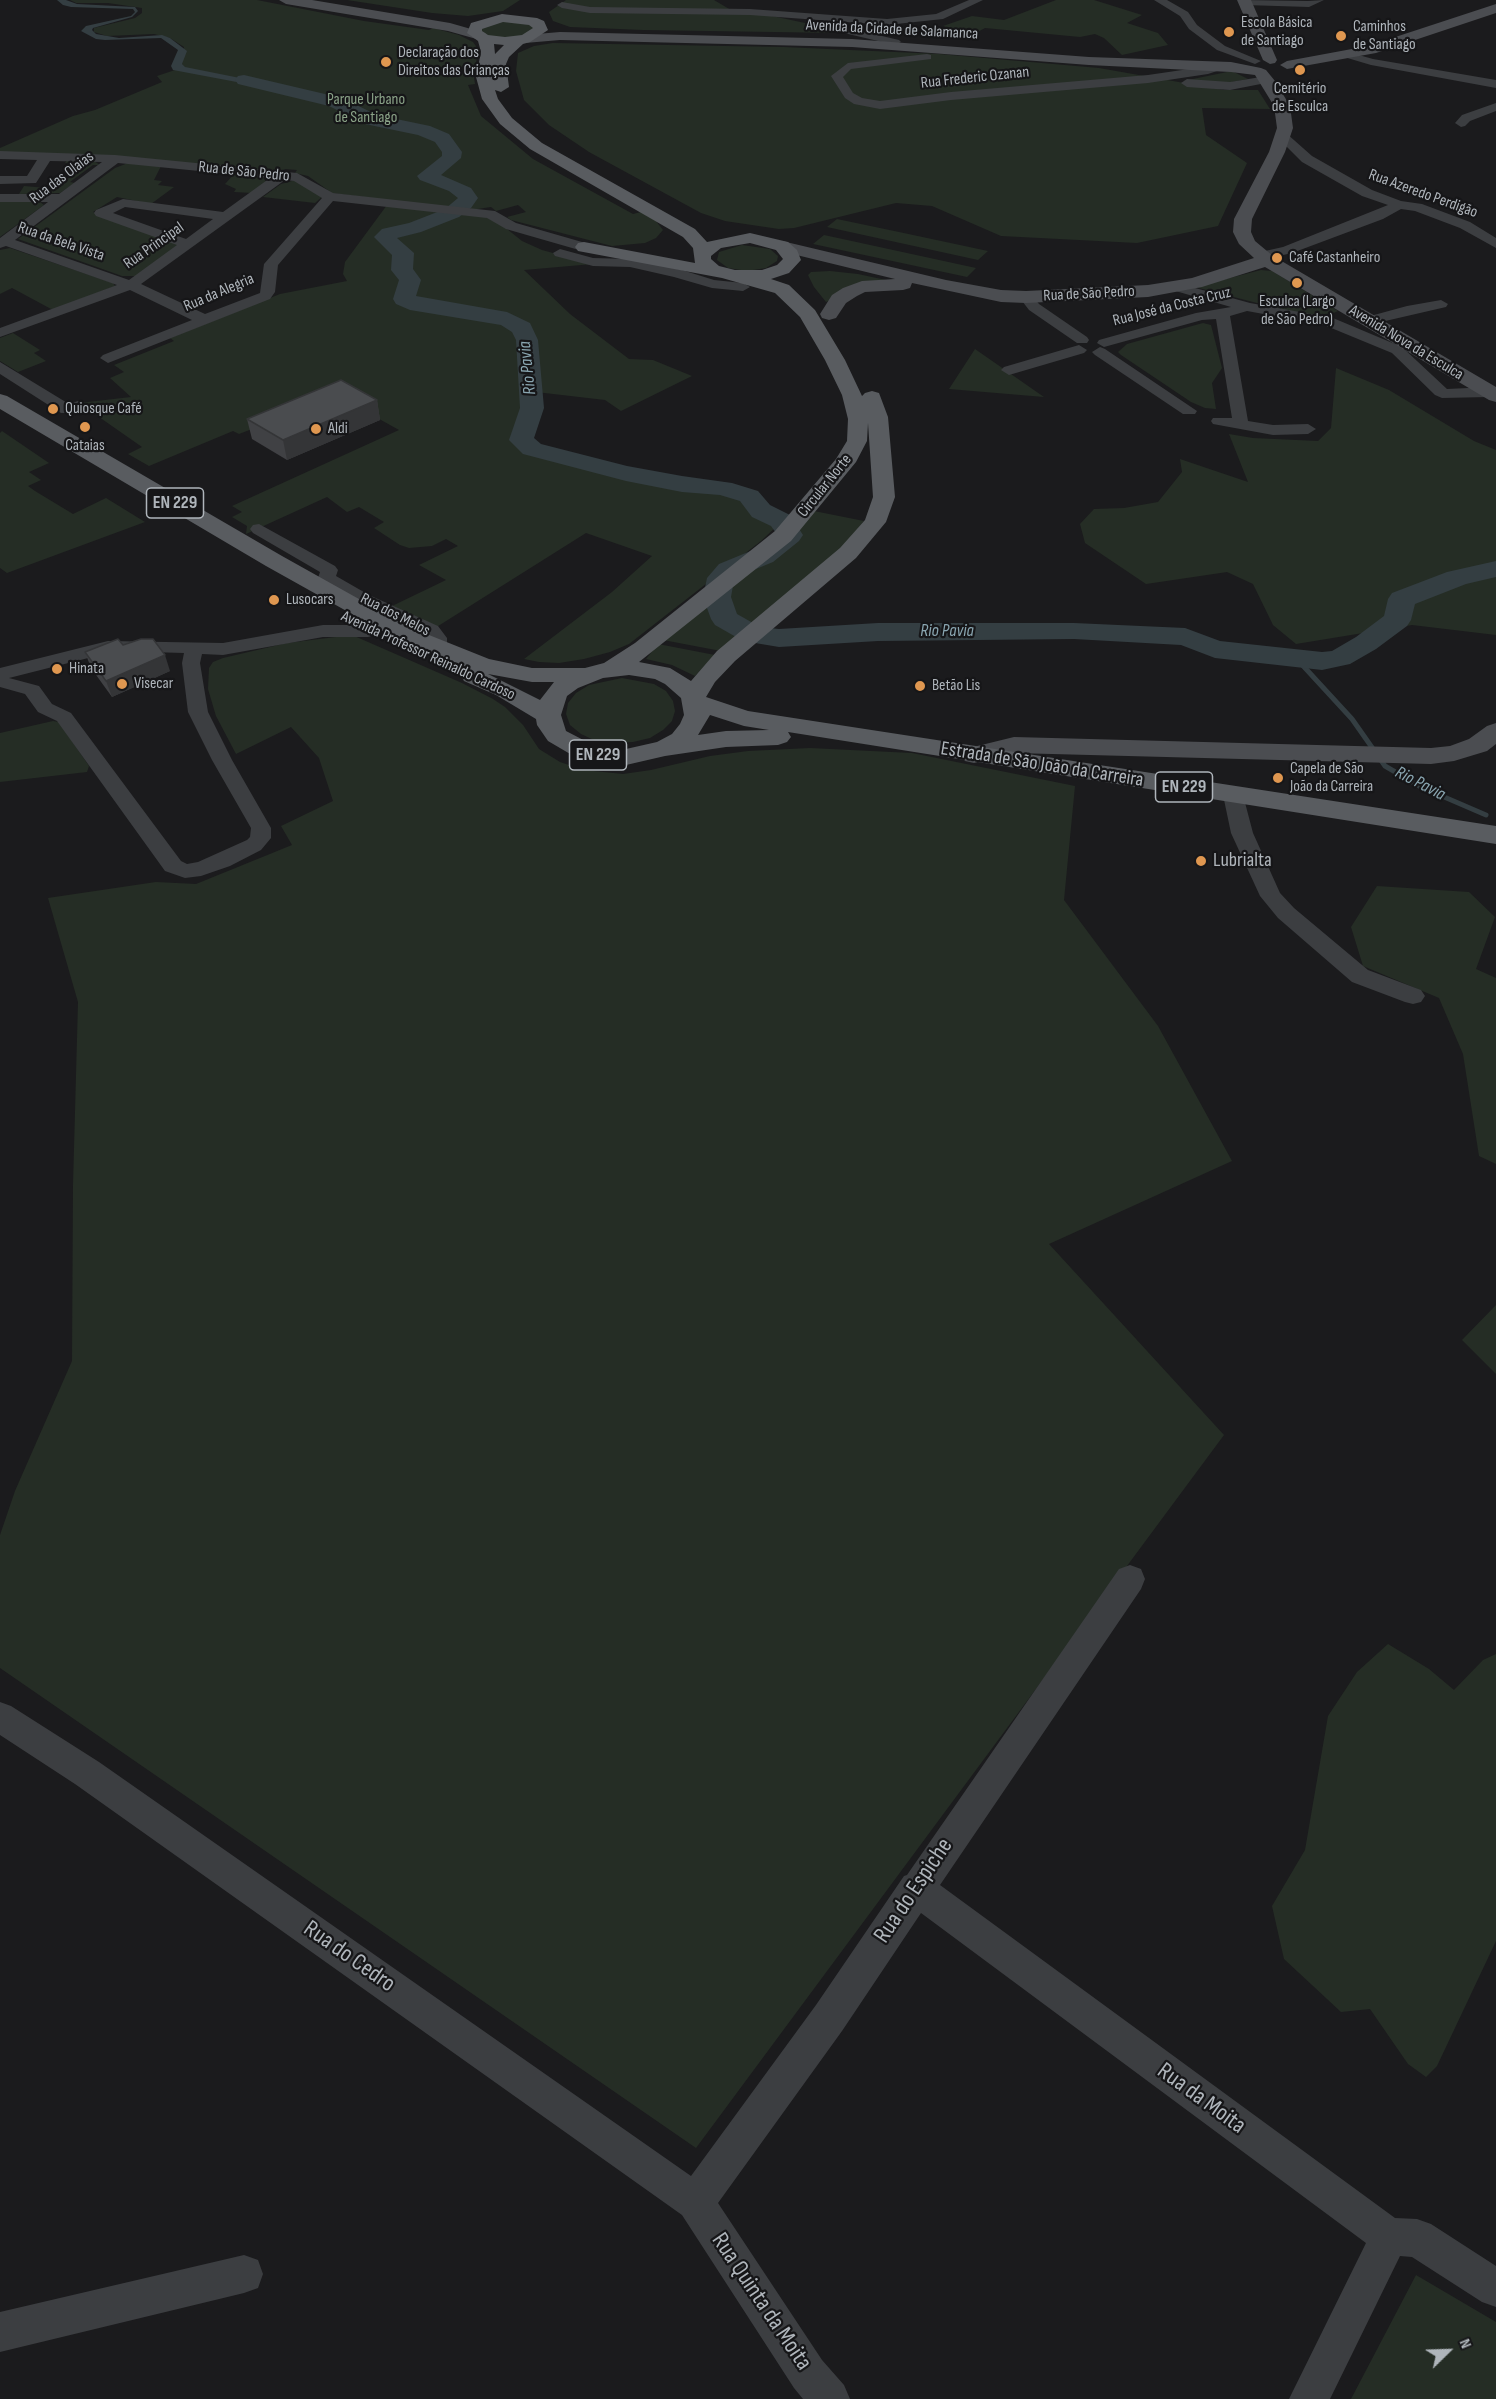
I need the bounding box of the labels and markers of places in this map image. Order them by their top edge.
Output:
place label: Escola Básica de Santiago [1241,13,1312,51]
place label: Caminhos de Santiago [1353,17,1416,55]
marker: Escola Básica de Santiago [1222,25,1236,39]
marker: Caminhos de Santiago [1334,29,1348,43]
place label: Declaração dos Direitos das Crianças [398,43,510,81]
marker: Declaração dos Direitos das Crianças [379,55,393,69]
marker: Cemitério de Esculca [1293,63,1307,77]
place label: Cemitério de Esculca [1272,79,1328,117]
place label: Café Castanheiro [1289,248,1380,268]
marker: Café Castanheiro [1270,251,1284,265]
marker: Esculca (Largo de São Pedro) [1290,276,1304,290]
place label: Esculca (Largo de São Pedro) [1259,292,1335,330]
place label: Quiosque Café [65,399,142,419]
marker: Quiosque Café [46,402,60,416]
place label: Aldi [328,419,348,439]
marker: Cataias [78,420,92,434]
marker: Aldi [309,422,323,436]
place label: Cataias [65,436,105,456]
place label: Lusocars [286,590,333,610]
marker: Lusocars [267,593,281,607]
place label: Hinata [69,659,104,679]
marker: Hinata [50,662,64,676]
place label: Visecar [134,674,173,694]
place label: Betão Lis [932,676,980,696]
marker: Visecar [115,677,129,691]
marker: Betão Lis [913,679,927,693]
place label: Capela de São João da Carreira [1290,759,1373,797]
marker: Capela de São João da Carreira [1271,771,1285,785]
place label: Lubrialta [1213,849,1272,873]
marker: Lubrialta [1194,854,1208,868]

